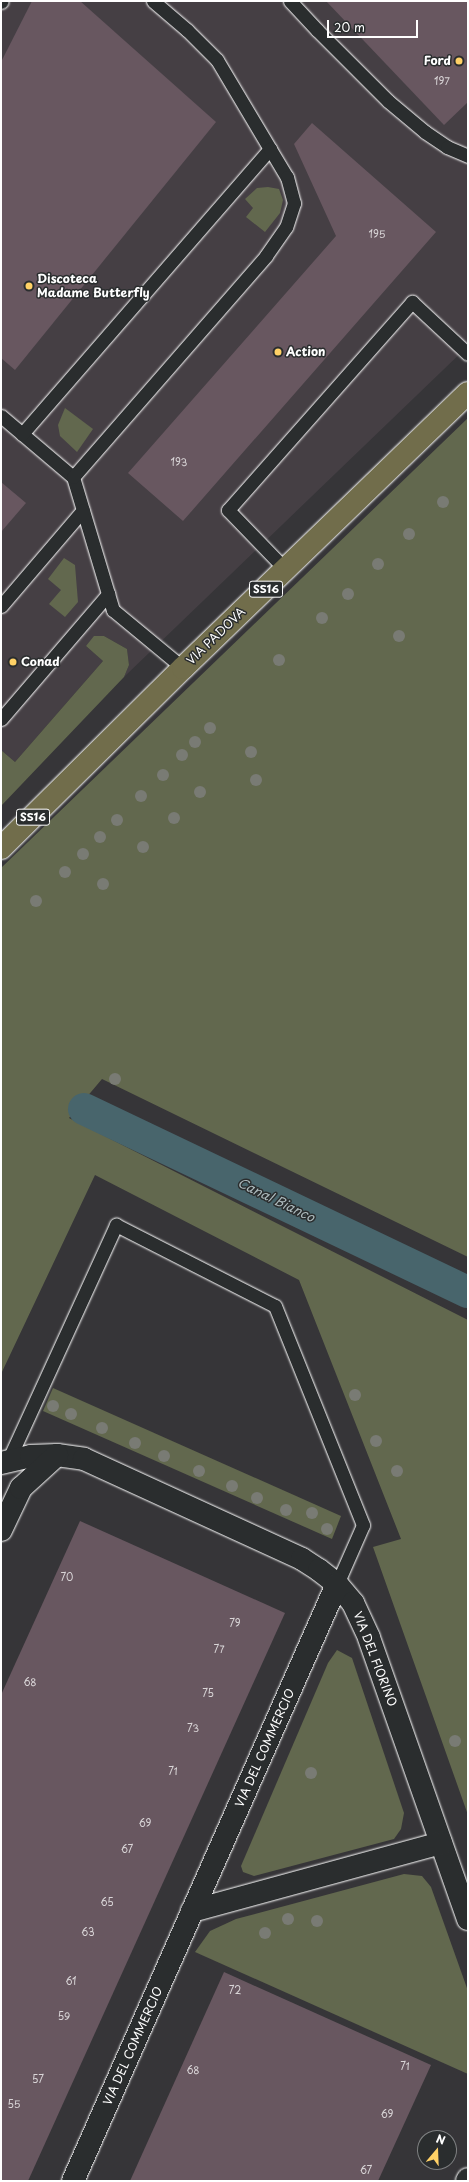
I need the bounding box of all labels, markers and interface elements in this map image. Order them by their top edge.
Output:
scale bar [329,12,420,38]
text: 20 m [334,18,365,36]
place label: Ford [424,54,451,68]
marker: Ford [454,56,464,66]
house number: 197 [434,75,450,87]
house number: 195 [369,228,385,240]
place label: Discoteca Madame Butterfly [37,272,149,300]
marker: Discoteca Madame Butterfly [24,281,34,291]
place label: Action [286,345,325,359]
marker: Action [273,347,283,357]
house number: 193 [171,456,187,468]
road number: SS16 [249,580,283,598]
street label: VIA PADOVA [183,604,249,668]
place label: Conad [21,655,60,669]
marker: Conad [8,657,18,667]
road number: SS16 [16,808,50,826]
water label: Canal Bianco [235,1175,317,1225]
house number: 70 [61,1571,73,1583]
street label: VIA DEL FIORINO [350,1608,400,1710]
house number: 79 [229,1617,241,1629]
house number: 77 [213,1643,225,1655]
house number: 68 [23,1676,37,1688]
street label: VIA DEL COMMERCIO [232,1685,298,1811]
house number: 75 [202,1687,214,1699]
house number: 73 [187,1722,199,1734]
house number: 71 [168,1765,178,1777]
house number: 69 [139,1817,151,1829]
house number: 67 [121,1843,133,1855]
house number: 65 [100,1896,114,1908]
house number: 63 [81,1926,95,1938]
house number: 61 [65,1975,77,1987]
street label: VIA DEL COMMERCIO [100,1983,166,2109]
house number: 72 [229,1984,241,1996]
house number: 59 [58,2010,70,2022]
house number: 71 [400,2060,410,2072]
house number: 68 [186,2064,200,2076]
house number: 57 [32,2073,44,2085]
house number: 55 [8,2098,20,2110]
house number: 69 [381,2108,393,2120]
north arrow [417,2130,457,2170]
text: N [434,2130,448,2149]
house number: 67 [360,2164,372,2176]

